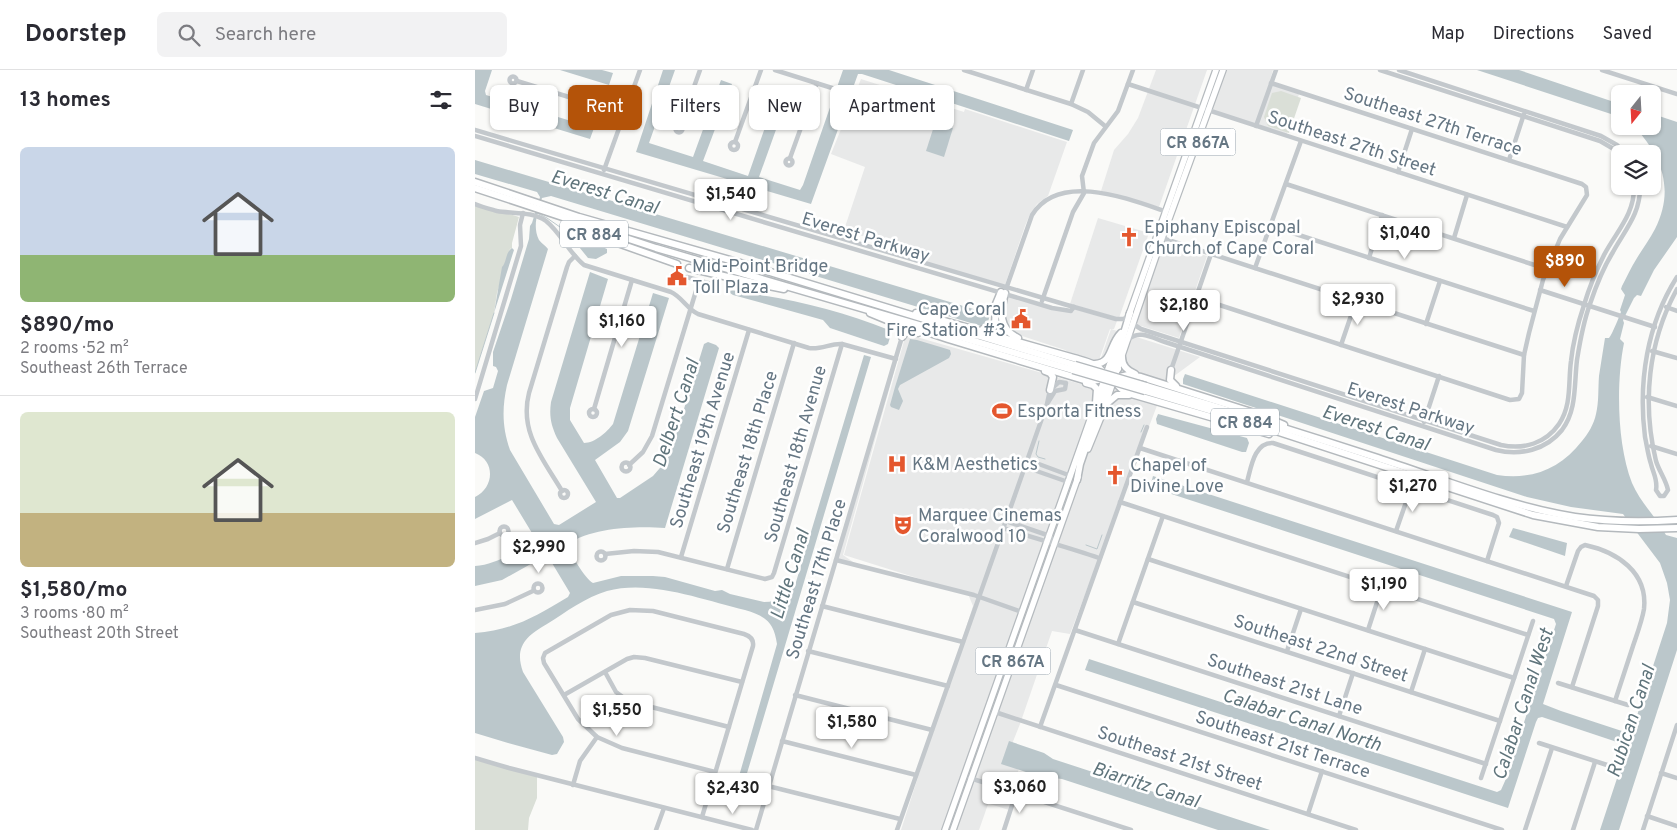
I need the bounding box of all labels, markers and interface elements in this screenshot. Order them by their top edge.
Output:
search box [157,12,507,57]
text: Doorstep [25,20,127,50]
icon: search [175,21,203,49]
text: Search here [215,23,316,47]
text: Map [1431,23,1465,46]
text: Directions [1493,23,1575,46]
text: Saved [1603,23,1652,46]
street label: Southeast 27th Terrace [1340,83,1525,162]
chip: Buy [490,85,558,130]
chip: Rent [568,85,642,130]
chip: Filters [652,85,739,130]
chip: New [749,85,820,130]
chip: Apartment [830,85,954,130]
north arrow [1611,85,1661,135]
map controls [1611,85,1661,195]
icon: filters [427,86,455,114]
text: 13 homes [20,87,111,114]
street label: Southeast 27th Street [1264,106,1439,183]
road number: CR 867A [1161,128,1235,156]
button: layers [1611,145,1661,195]
water label: Everest Canal [548,165,662,221]
pin: $1,540 [690,178,772,221]
icon: home [193,179,283,269]
text: $1,540 [705,185,757,205]
street label: Everest Parkway [799,208,932,269]
place label: Epiphany Episcopal Church of Cape Coral [1144,217,1314,261]
pin: $1,040 [1364,218,1446,260]
road number: CR 884 [560,220,628,248]
text: $1,040 [1379,224,1431,244]
church icon: Epiphany Episcopal Church of Cape Coral [1118,226,1140,248]
pin: $890 [1535,246,1595,288]
text: $890 [1545,252,1585,272]
place label: Mid-Point Bridge Toll Plaza [692,256,828,300]
public building icon: Mid-Point Bridge Toll Plaza [666,265,688,287]
pin: $2,930 [1317,284,1399,326]
pin: $2,180 [1143,290,1225,332]
text: $2,930 [1331,290,1385,310]
text: $2,180 [1159,296,1209,316]
place label: Cape Coral Fire Station #3 [886,299,1006,343]
pin: $1,160 [581,306,663,348]
public building icon: Cape Coral Fire Station #3 [1010,308,1032,330]
text: $890/mo [20,312,114,339]
text: $1,160 [599,312,645,332]
text: 2 rooms · 52 m² [20,339,129,359]
street label: Southeast 19th Avenue [666,349,741,532]
water label: Delbert Canal [648,355,706,471]
text: Southeast 26th Terrace [20,359,188,379]
street label: Southeast 18th Avenue [760,363,833,546]
street label: Southeast 18th Place [713,368,784,536]
street label: Everest Parkway [1344,378,1477,441]
sports icon: Esporta Fitness [991,400,1013,422]
water label: Everest Canal [1319,400,1433,458]
place label: Esporta Fitness [1017,401,1141,424]
road number: CR 884 [1211,408,1279,436]
icon: home [193,445,283,535]
hospital icon: K&M Aesthetics [886,453,908,475]
place label: K&M Aesthetics [912,454,1038,477]
place label: Chapel of Divine Love [1130,455,1224,499]
church icon: Chapel of Divine Love [1104,464,1126,486]
pin: $1,270 [1372,470,1454,513]
text: $1,270 [1389,477,1437,497]
street label: Southeast 17th Place [782,496,853,663]
place label: Marquee Cinemas Coralwood 10 [918,505,1062,549]
theatre icon: Marquee Cinemas Coralwood 10 [892,514,914,536]
water label: Little Canal [766,526,816,623]
pin: $2,990 [498,532,580,574]
text: $2,990 [512,538,566,558]
pin: $1,190 [1343,568,1425,611]
text: $1,190 [1360,575,1408,595]
text: $1,580/mo [20,577,127,604]
text: 3 rooms · 80 m² [20,604,129,624]
street label: Southeast 22nd Street [1230,610,1411,689]
text: Southeast 20th Street [20,624,179,644]
water label: Calabar Canal West [1488,625,1560,783]
road number: CR 867A [975,648,1051,674]
street label: Southeast 21st Lane [1204,649,1365,721]
water label: Rubican Canal [1602,661,1662,781]
water label: Calabar Canal North [1219,684,1385,758]
pin: $1,550 [576,694,658,737]
text: $1,550 [592,701,642,721]
pin: $1,580 [811,706,893,749]
street label: Southeast 21st Terrace [1192,706,1373,785]
text: $1,580 [827,713,877,733]
street label: Southeast 21st Street [1094,722,1265,797]
water label: Biarritz Canal [1089,757,1203,815]
pin: $2,430 [692,772,774,815]
pin: $3,060 [979,772,1061,814]
text: $3,060 [993,778,1047,798]
text: $2,430 [706,779,760,799]

